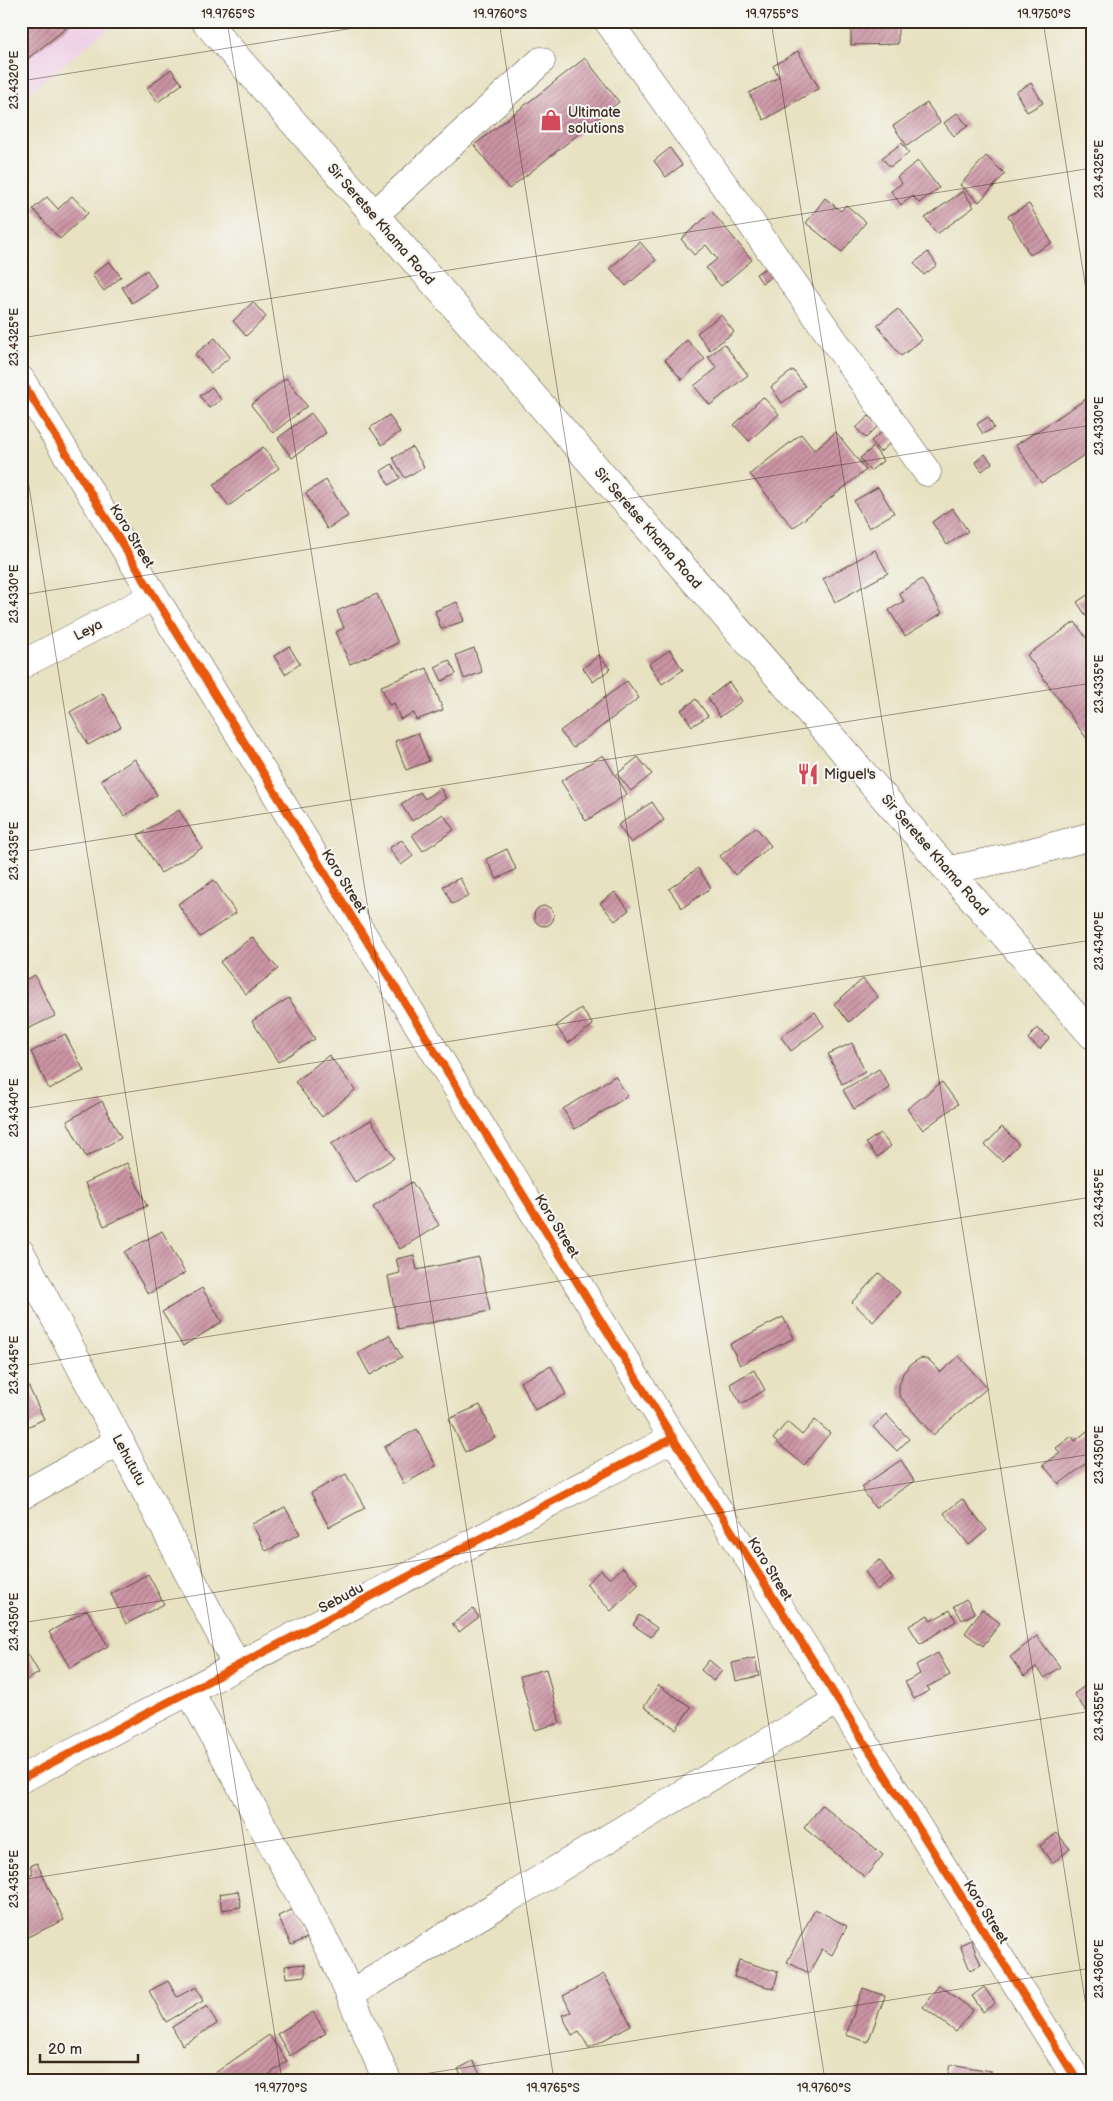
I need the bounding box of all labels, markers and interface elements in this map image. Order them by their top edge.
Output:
text: 19.9765°S [201,7,255,22]
text: 19.9760°S [473,7,527,22]
text: 19.9755°S [745,7,799,22]
text: 19.9750°S [1017,7,1071,22]
text: 23.4320°E [7,50,22,109]
place label: Ultimate solutions [568,104,624,137]
shop icon: Ultimate solutions [538,107,564,133]
text: 23.4325°E [1092,140,1107,198]
street label: Sir Seretse Khama Road [324,160,438,288]
text: 23.4325°E [7,308,22,366]
text: 23.4330°E [1092,396,1107,456]
street label: Sir Seretse Khama Road [591,464,705,592]
street label: Koro Street [106,501,159,571]
text: 23.4330°E [7,564,22,624]
street label: Leya [71,616,105,644]
text: 23.4335°E [1092,655,1107,713]
restaurant icon: Miguel's [795,761,821,787]
place label: Miguel's [824,766,876,783]
street label: Sir Seretse Khama Road [878,791,992,919]
text: 23.4335°E [7,822,22,880]
street label: Koro Street [318,846,371,916]
text: 23.4340°E [1092,911,1107,971]
text: 23.4340°E [7,1078,22,1138]
text: 23.4345°E [1092,1169,1107,1227]
street label: Koro Street [531,1191,584,1261]
text: 23.4345°E [7,1336,22,1394]
text: 23.4350°E [1092,1426,1107,1484]
street label: Lehututu [108,1432,150,1488]
street label: Koro Street [744,1534,797,1604]
street label: Sebudu [316,1579,366,1617]
text: 23.4350°E [7,1593,22,1651]
text: 23.4355°E [1092,1683,1107,1741]
text: 23.4355°E [7,1850,22,1908]
street label: Koro Street [960,1877,1013,1947]
text: 23.4360°E [1092,1939,1107,1999]
scale bar [40,2031,138,2063]
text: 20 m [48,2040,82,2059]
text: 19.9770°S [255,2081,307,2096]
text: 19.9765°S [526,2081,580,2096]
text: 19.9760°S [797,2081,851,2096]

